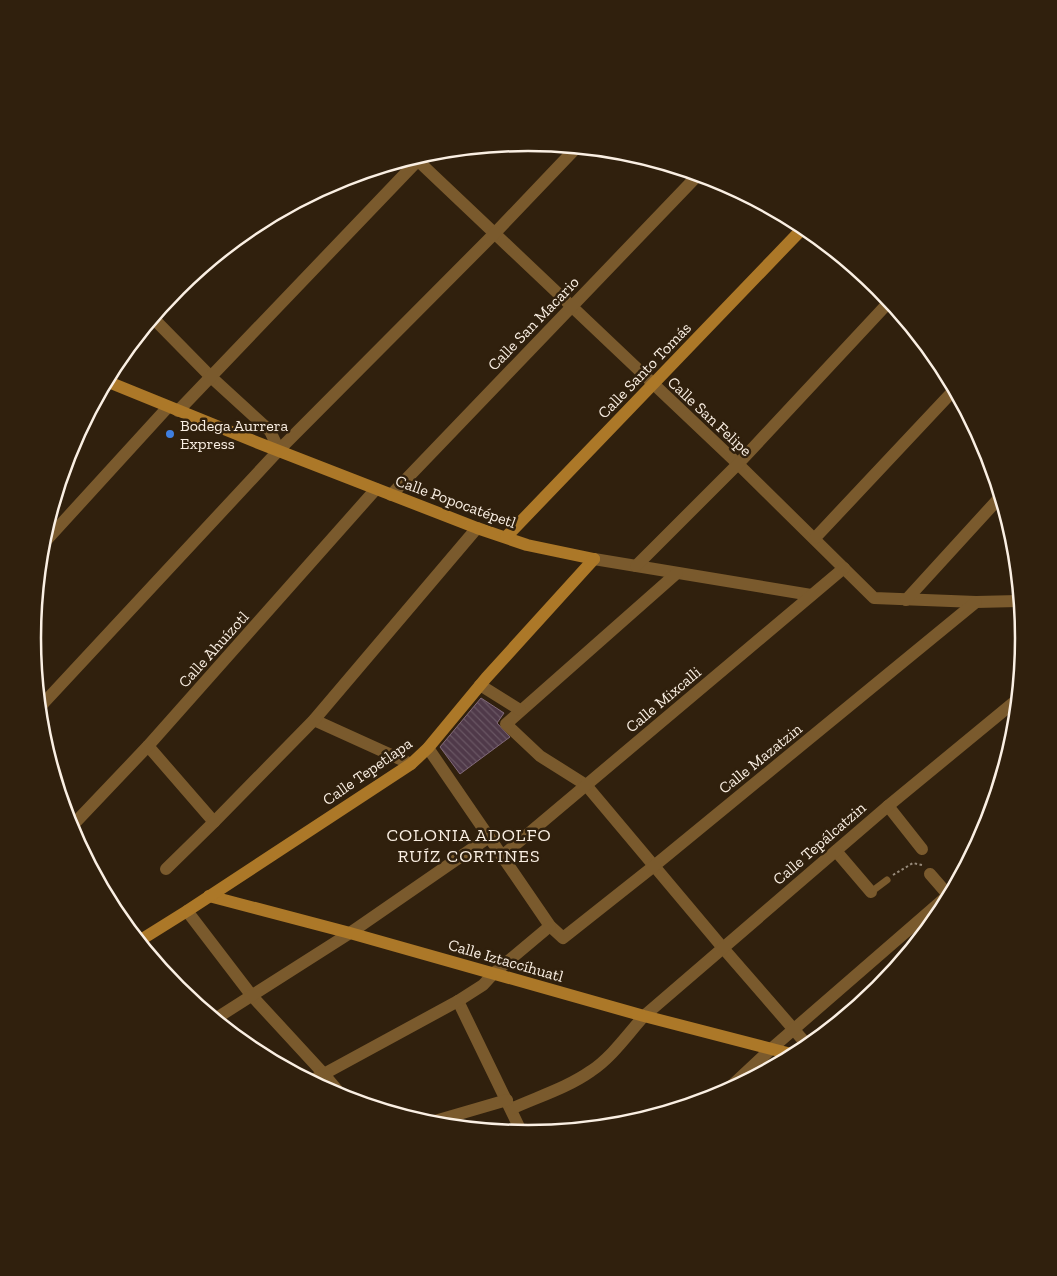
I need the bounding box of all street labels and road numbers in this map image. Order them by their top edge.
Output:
street label: Calle San Macario [484,273,583,374]
street label: Calle Santo Tomás [594,318,695,422]
street label: Calle San Felipe [664,373,756,460]
street label: Calle Popocatépetl [393,471,519,532]
street label: Calle Ahuízotl [174,607,253,691]
street label: Calle Mixcalli [622,662,705,736]
street label: Calle Mazatzin [715,719,806,798]
street label: Calle Tepetlapa [319,733,416,809]
street label: Calle Tepálcatzin [769,797,870,889]
street label: Calle Iztaccíhuatl [446,935,566,986]

